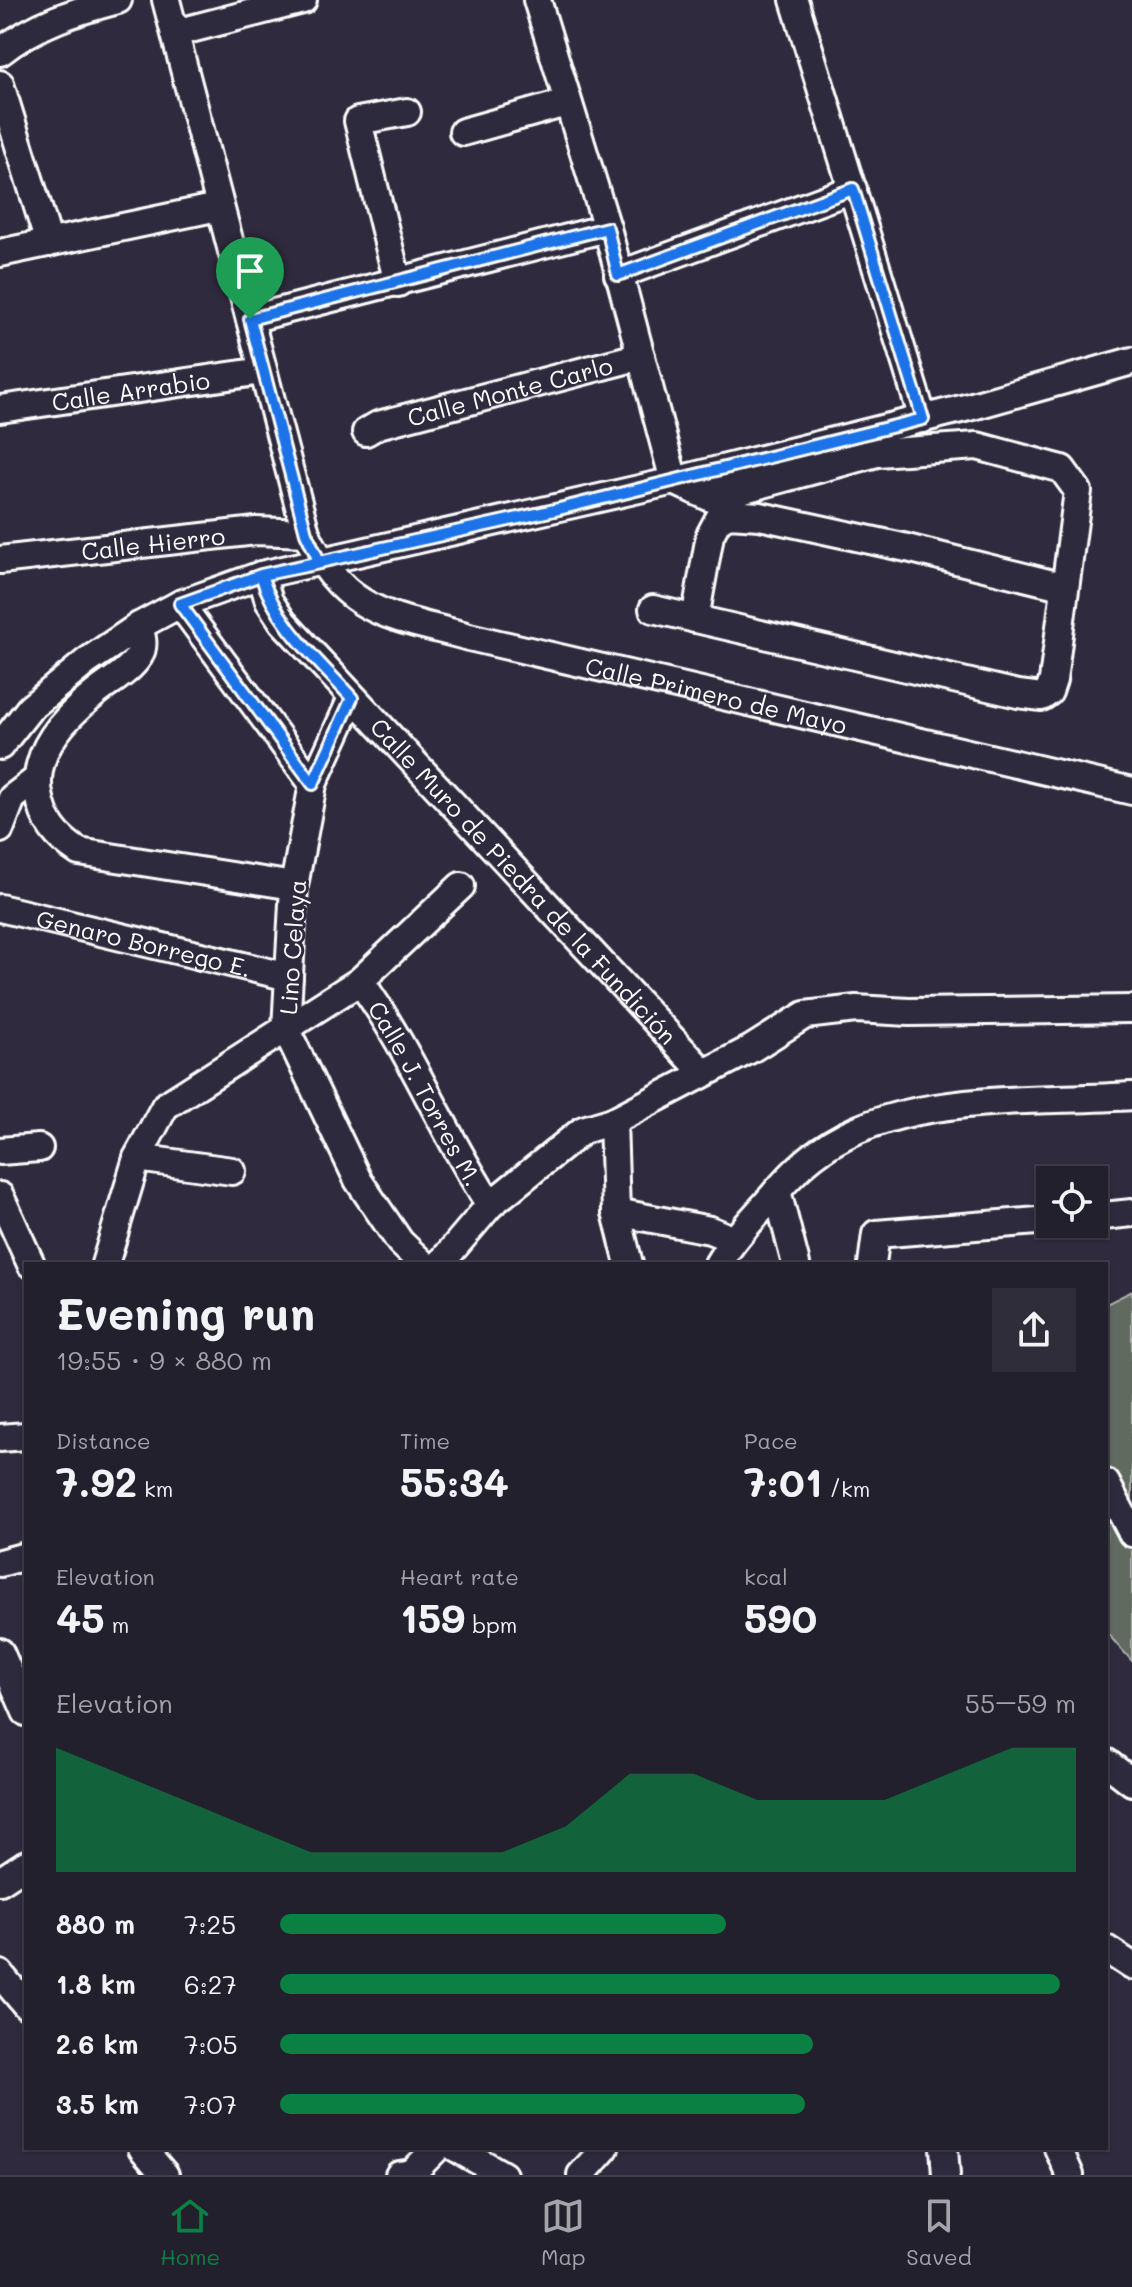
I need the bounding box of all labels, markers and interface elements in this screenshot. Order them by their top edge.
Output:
pin [216,237,284,319]
icon: arrive [228,249,272,293]
street label: Calle Monte Carlo [404,349,616,432]
street label: Calle Arrabio [50,363,212,417]
street label: Calle Hierro [80,519,227,566]
street label: Calle Primero de Mayo [583,649,850,740]
street label: Calle Muro de Piedra de la Fundición [364,711,684,1050]
street label: Lino Celaya [272,878,312,1016]
street label: Genaro Borrego E. [33,902,254,983]
street label: Calle J. Torres M. [362,994,490,1191]
map controls [1036,1166,1108,1238]
button: locate [1036,1166,1108,1238]
text: Evening run [56,1284,315,1341]
button: share [992,1288,1076,1372]
text: 19:55 · 9 × 880 m [56,1343,272,1377]
text: Distance [56,1426,151,1455]
text: Time [400,1426,450,1455]
text: Pace [744,1426,798,1455]
text: 7.92 [56,1455,137,1507]
text: 55:34 [400,1455,509,1507]
text: 7:01 [744,1455,822,1507]
text: km [137,1474,173,1503]
text: /km [822,1474,870,1503]
text: Elevation [56,1562,155,1591]
text: Heart rate [400,1562,519,1591]
text: kcal [744,1562,788,1591]
text: 45 [56,1591,105,1643]
text: 159 [400,1591,465,1643]
text: 590 [744,1591,817,1643]
text: m [105,1610,129,1639]
text: bpm [465,1610,517,1639]
text: Elevation [56,1686,173,1720]
text: 55–59 m [965,1686,1076,1720]
text: 880 m [56,1907,135,1941]
text: 7:25 [184,1907,236,1941]
text: 1.8 km [56,1967,136,2001]
text: 6:27 [184,1967,237,2001]
text: 2.6 km [56,2027,138,2061]
text: 7:05 [184,2027,238,2061]
text: 3.5 km [56,2087,139,2121]
text: 7:07 [184,2087,237,2121]
tab: Home [160,2194,220,2271]
tab: Map [541,2194,586,2271]
tab: Saved [906,2194,972,2271]

